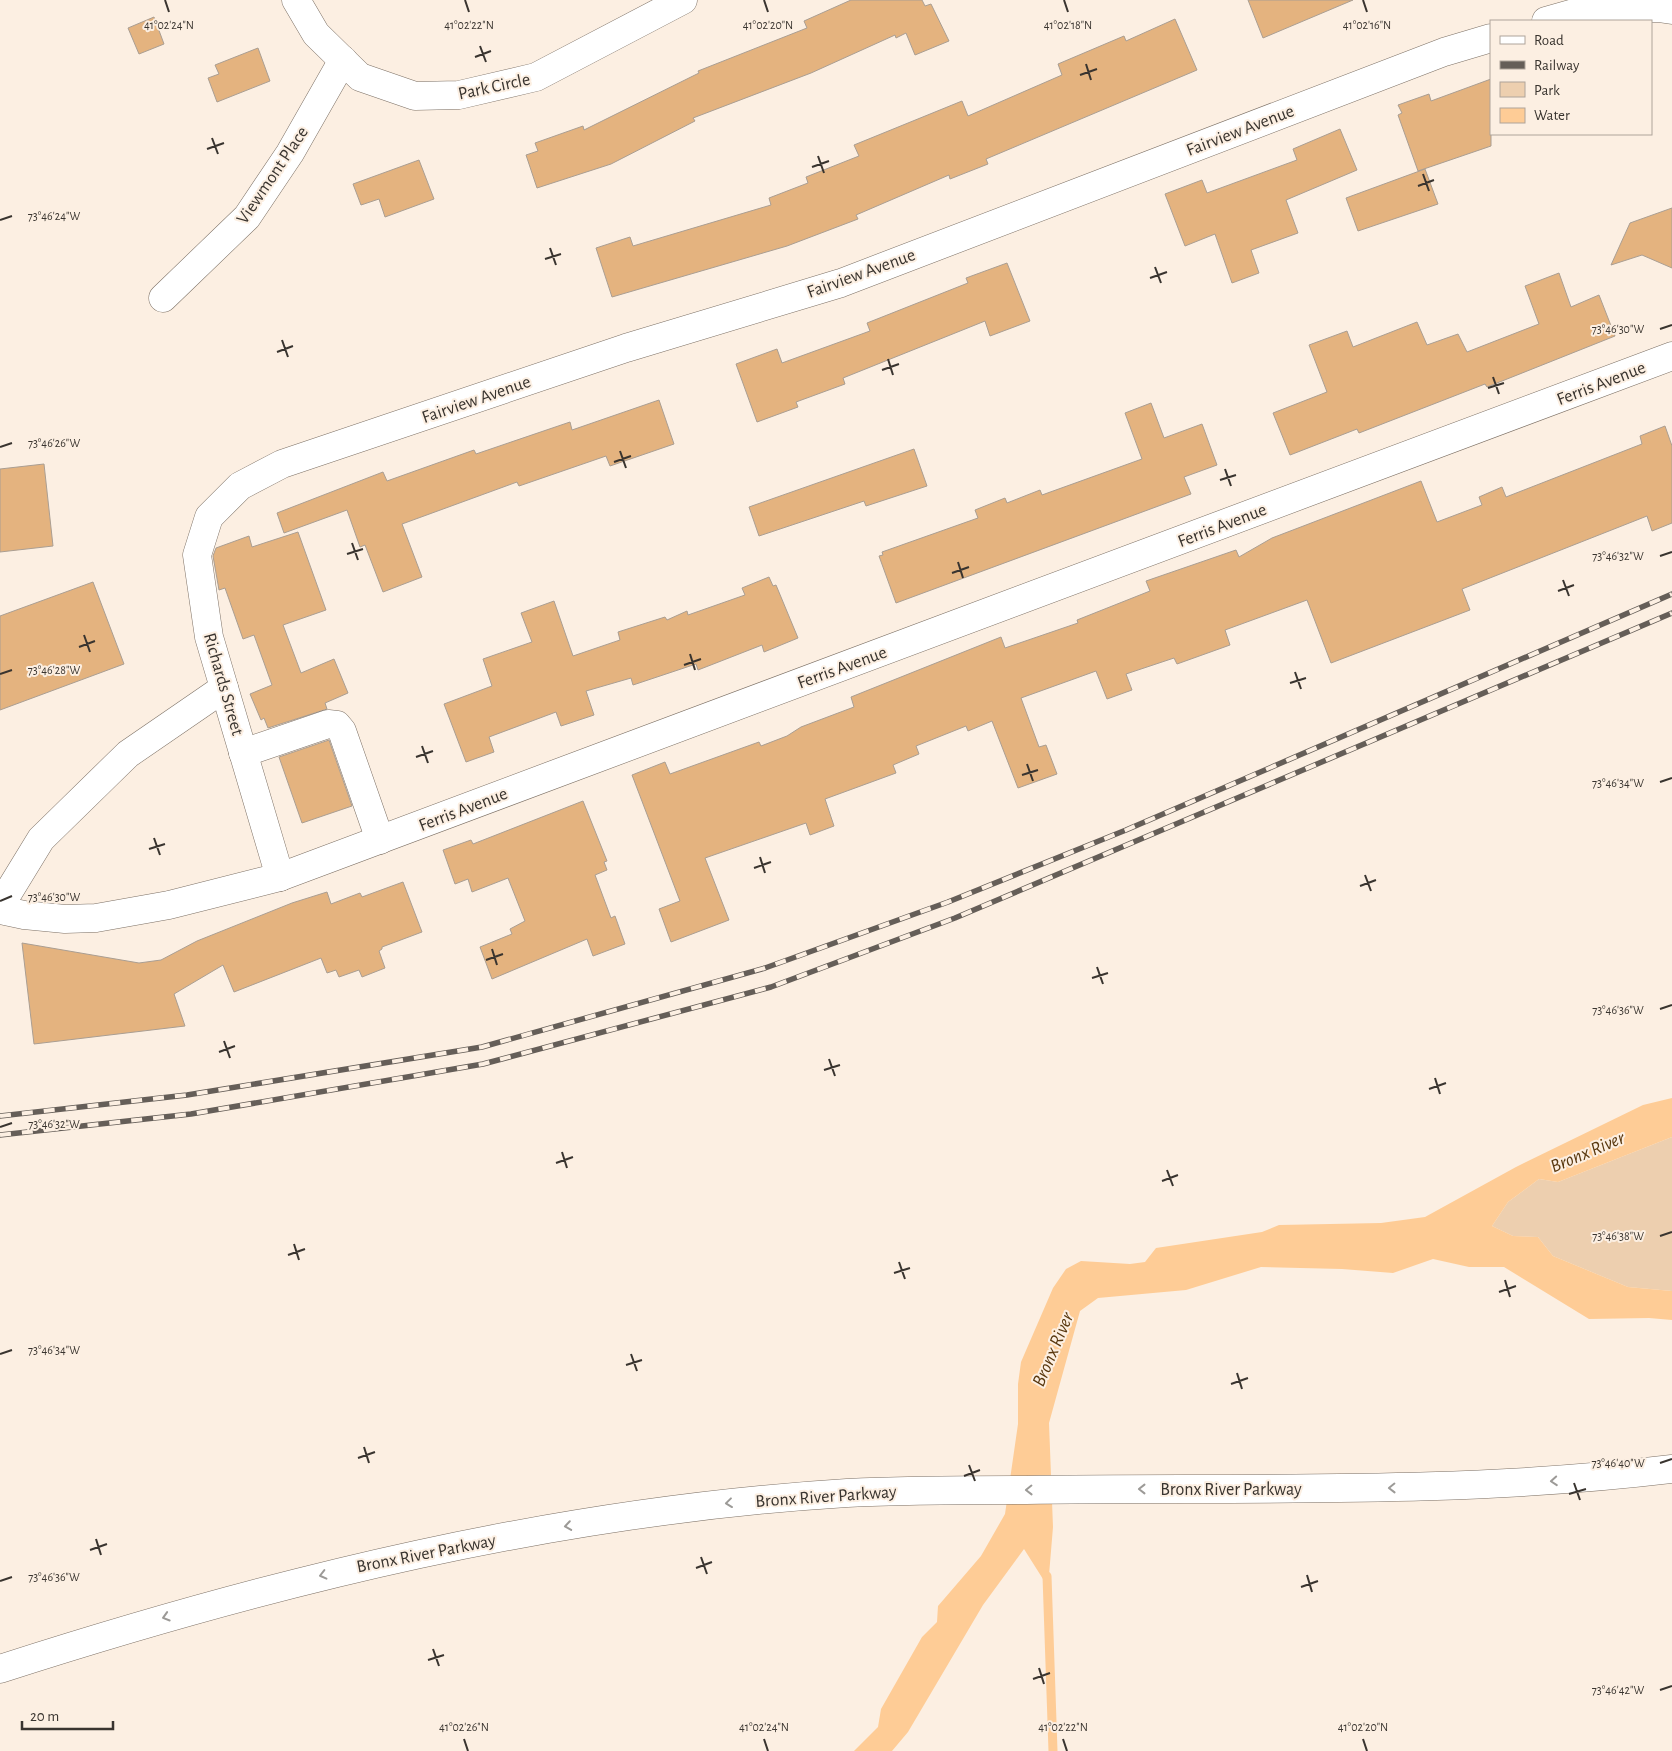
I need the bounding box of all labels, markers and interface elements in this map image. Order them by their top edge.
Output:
text: 41°02'24"N [144,19,194,31]
text: 41°02'22"N [444,19,494,31]
text: 41°02'20"N [743,19,793,31]
text: 41°02'18"N [1044,19,1092,31]
text: 41°02'16"N [1343,19,1391,31]
legend [1490,20,1652,135]
text: Road [1534,33,1564,48]
text: Railway [1534,58,1580,73]
street label: Park Circle [457,71,532,103]
text: Park [1534,83,1560,98]
street label: Fairview Avenue [1184,102,1297,160]
text: Water [1534,108,1570,123]
street label: Viewmont Place [234,124,312,228]
text: 73°46'24"W [28,210,80,222]
street label: Fairview Avenue [805,246,918,302]
text: 73°46'30"W [1592,323,1644,335]
street label: Ferris Avenue [1554,359,1648,409]
street label: Fairview Avenue [420,373,533,427]
text: 73°46'26"W [28,437,80,449]
street label: Ferris Avenue [1175,501,1269,551]
text: 73°46'32"W [1592,550,1644,562]
street label: Richards Street [200,631,246,738]
street label: Ferris Avenue [795,643,889,692]
text: 73°46'28"W [28,664,80,676]
text: 73°46'34"W [1592,777,1644,789]
street label: Ferris Avenue [416,785,510,835]
text: 73°46'30"W [28,891,80,903]
text: 73°46'36"W [1592,1004,1644,1016]
text: 73°46'32"W [28,1118,80,1130]
water label: Bronx River [1548,1128,1628,1176]
text: 73°46'38"W [1592,1230,1644,1242]
water label: Bronx River [1029,1309,1078,1389]
text: 73°46'34"W [28,1344,80,1356]
text: 73°46'40"W [1591,1457,1645,1469]
one-way arrow [1550,1476,1558,1487]
street label: Bronx River Parkway [1160,1481,1302,1499]
street label: Bronx River Parkway [755,1483,898,1511]
one-way arrow [1387,1483,1395,1494]
one-way arrow [1024,1484,1032,1495]
one-way arrow [1137,1484,1145,1494]
one-way arrow [725,1497,733,1508]
one-way arrow [564,1521,572,1531]
street label: Bronx River Parkway [355,1532,498,1576]
one-way arrow [318,1569,327,1580]
text: 73°46'36"W [28,1571,80,1583]
one-way arrow [162,1612,171,1622]
text: 73°46'42"W [1592,1684,1644,1696]
scale bar [22,1698,114,1730]
text: 20 m [30,1709,59,1724]
text: 41°02'26"N [439,1721,489,1733]
text: 41°02'24"N [739,1721,789,1733]
text: 41°02'22"N [1038,1721,1088,1733]
text: 41°02'20"N [1338,1721,1388,1733]

